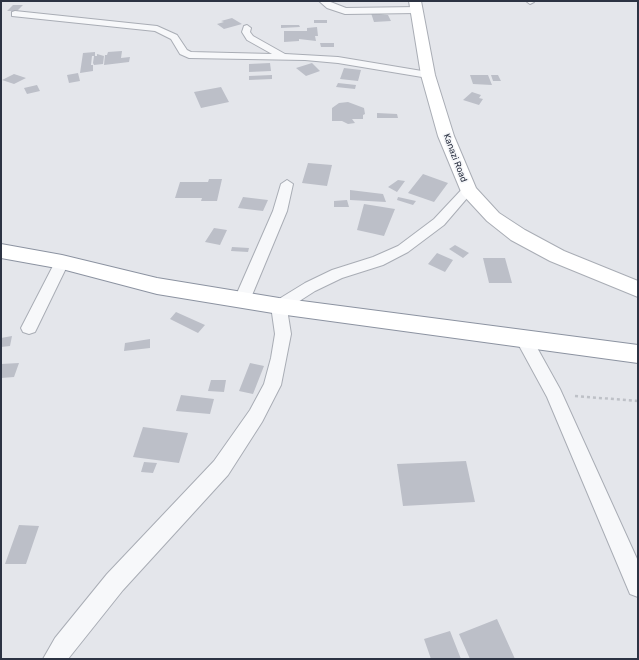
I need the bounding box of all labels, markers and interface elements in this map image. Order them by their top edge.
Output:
street label: Kanazi Road [441,132,469,184]

